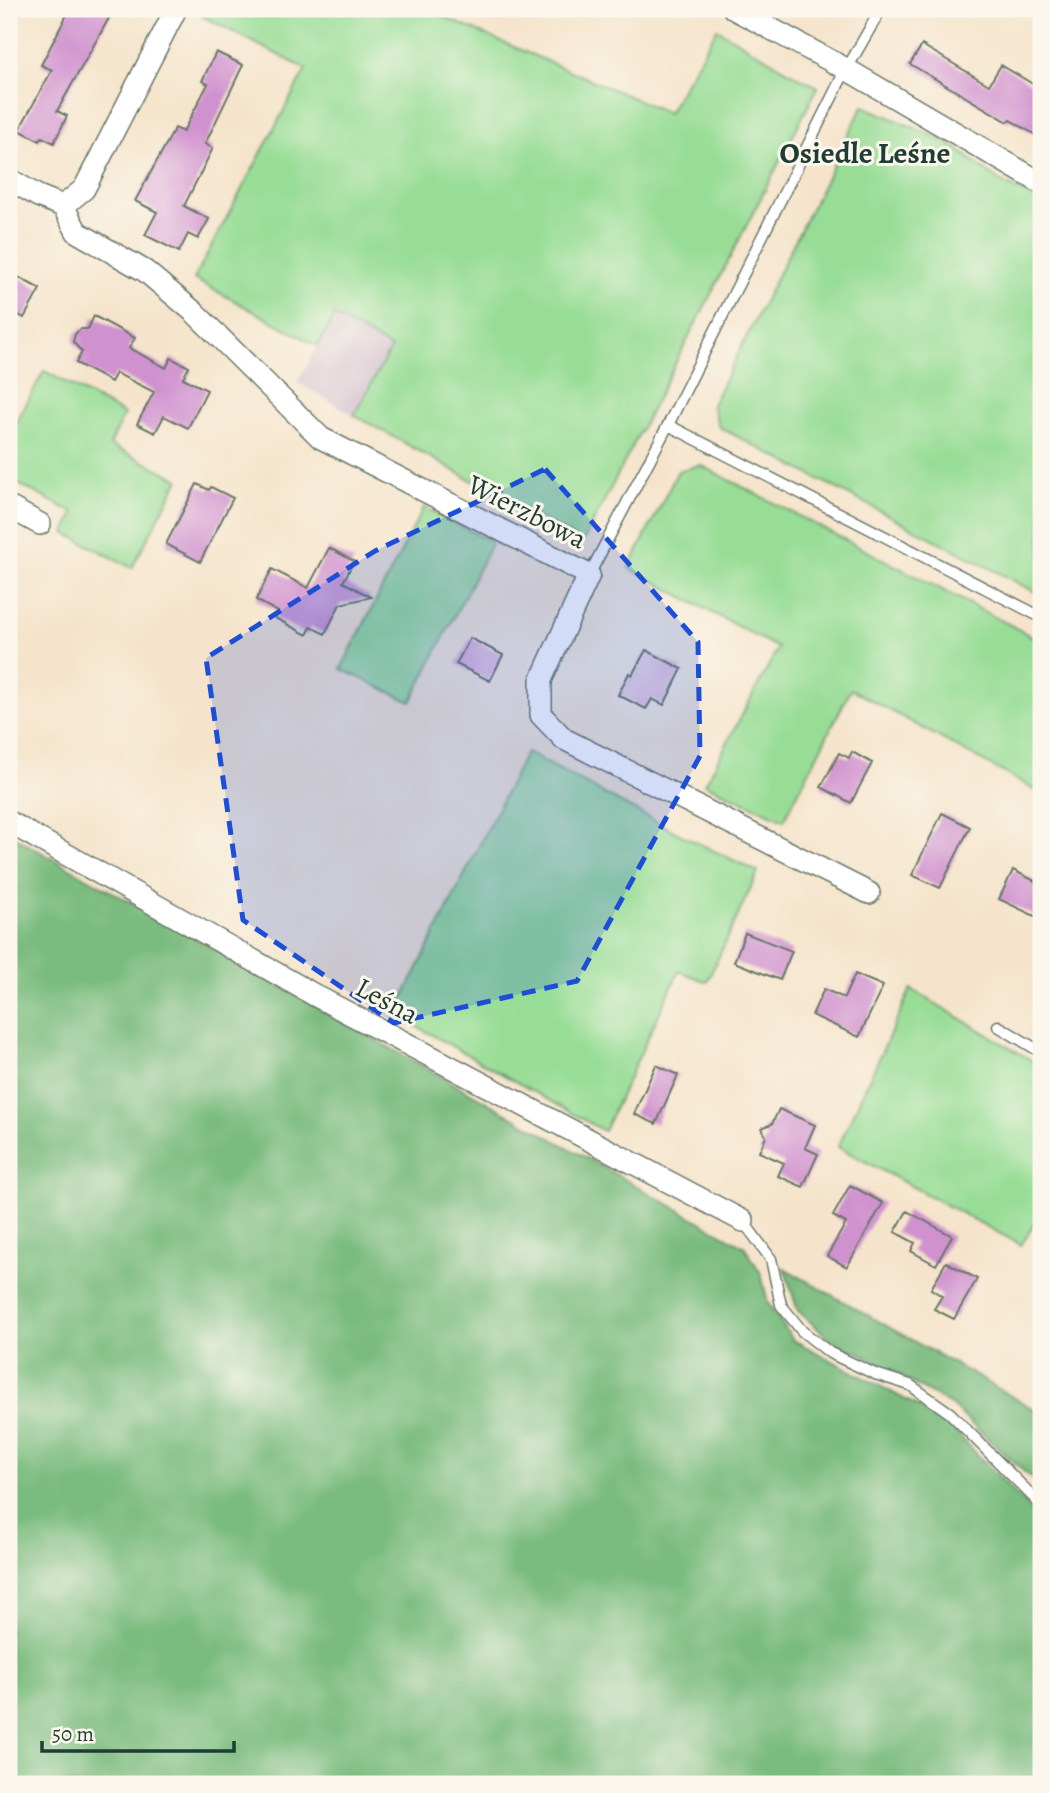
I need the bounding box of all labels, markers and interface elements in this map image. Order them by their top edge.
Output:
district label: Osiedle Leśne [780,133,950,173]
street label: Wierzbowa [460,465,593,558]
street label: Leśna [349,969,425,1033]
scale bar [42,1709,234,1753]
text: 50 m [52,1720,94,1748]

